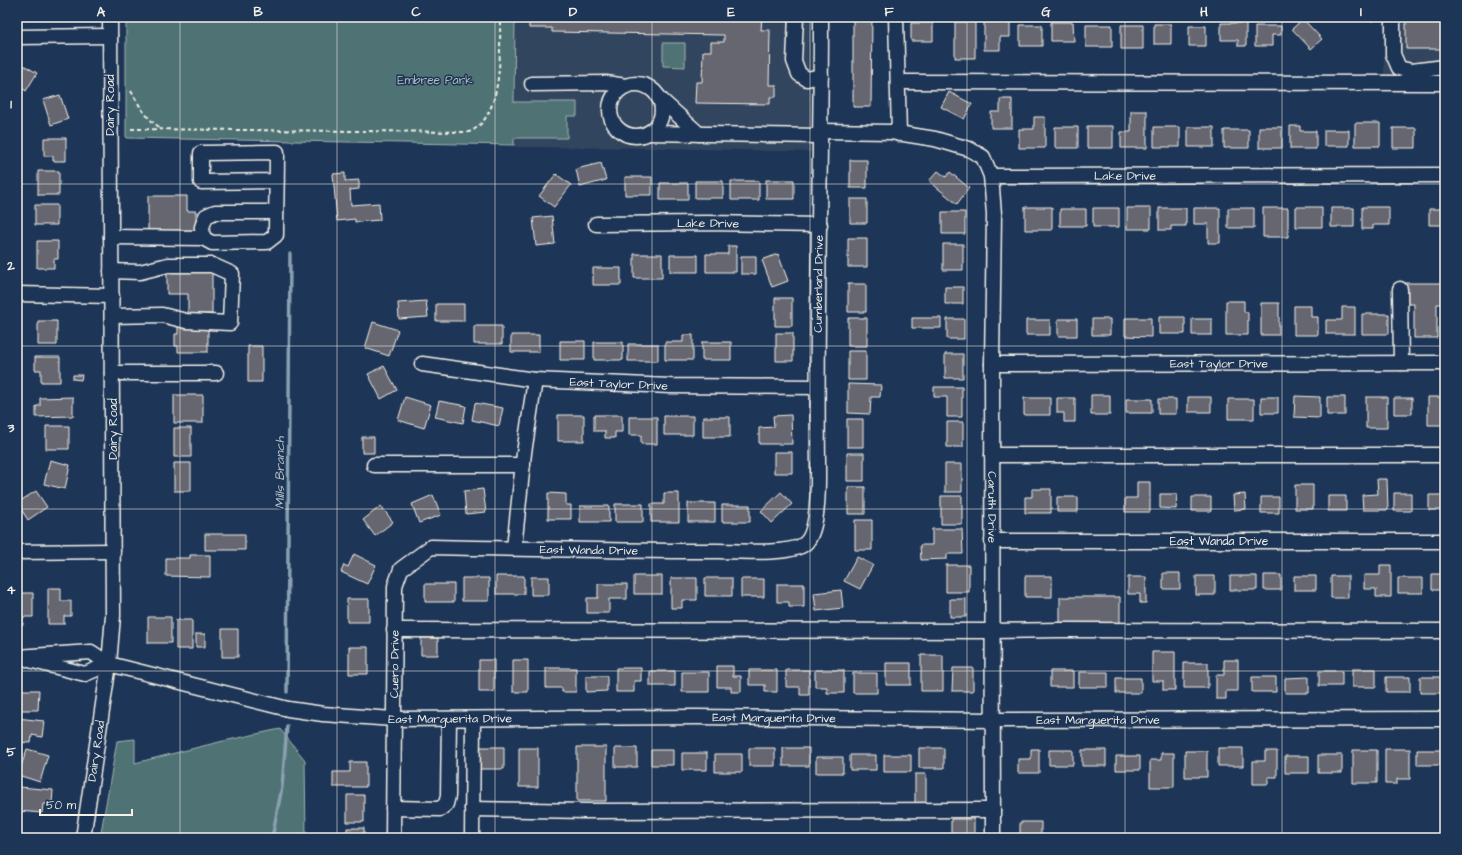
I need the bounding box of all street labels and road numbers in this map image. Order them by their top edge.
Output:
street label: Dairy Road [102,74,120,136]
street label: Lake Drive [1094,168,1157,185]
street label: Lake Drive [677,215,740,233]
street label: Cumberland Drive [810,234,828,333]
street label: East Taylor Drive [1170,355,1269,374]
street label: East Taylor Drive [569,374,669,395]
street label: Dairy Road [105,398,123,460]
street label: Caruth Drive [983,471,1000,544]
street label: East Wanda Drive [1170,533,1269,550]
street label: East Wanda Drive [539,541,639,560]
street label: Cuero Drive [386,629,404,698]
street label: East Marguerita Drive [712,709,836,728]
street label: East Marguerita Drive [388,710,512,729]
street label: East Marguerita Drive [1036,712,1160,730]
street label: Dairy Road [84,719,109,783]

